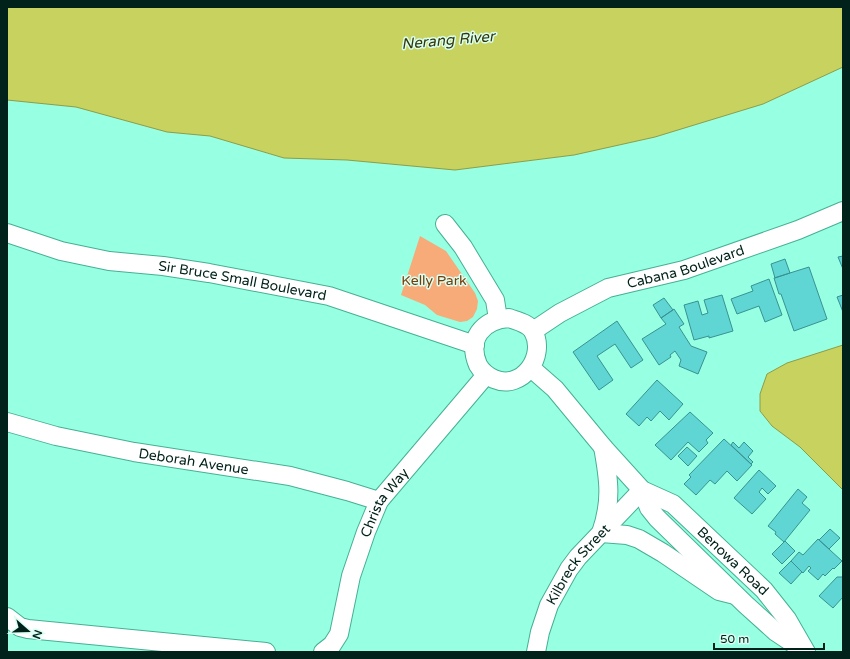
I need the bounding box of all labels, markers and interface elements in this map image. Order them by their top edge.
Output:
water label: Nerang River [401,27,498,53]
street label: Cabana Boulevard [625,242,747,292]
street label: Sir Bruce Small Boulevard [158,258,328,304]
park label: Kelly Park [401,272,467,289]
street label: Deborah Avenue [137,445,250,479]
street label: Christa Way [357,464,413,540]
street label: Kilbreck Street [543,520,614,608]
street label: Benowa Road [693,523,772,599]
north arrow [8,611,48,651]
scale bar [714,625,824,651]
text: N [29,628,45,641]
text: 50 m [720,632,749,646]

